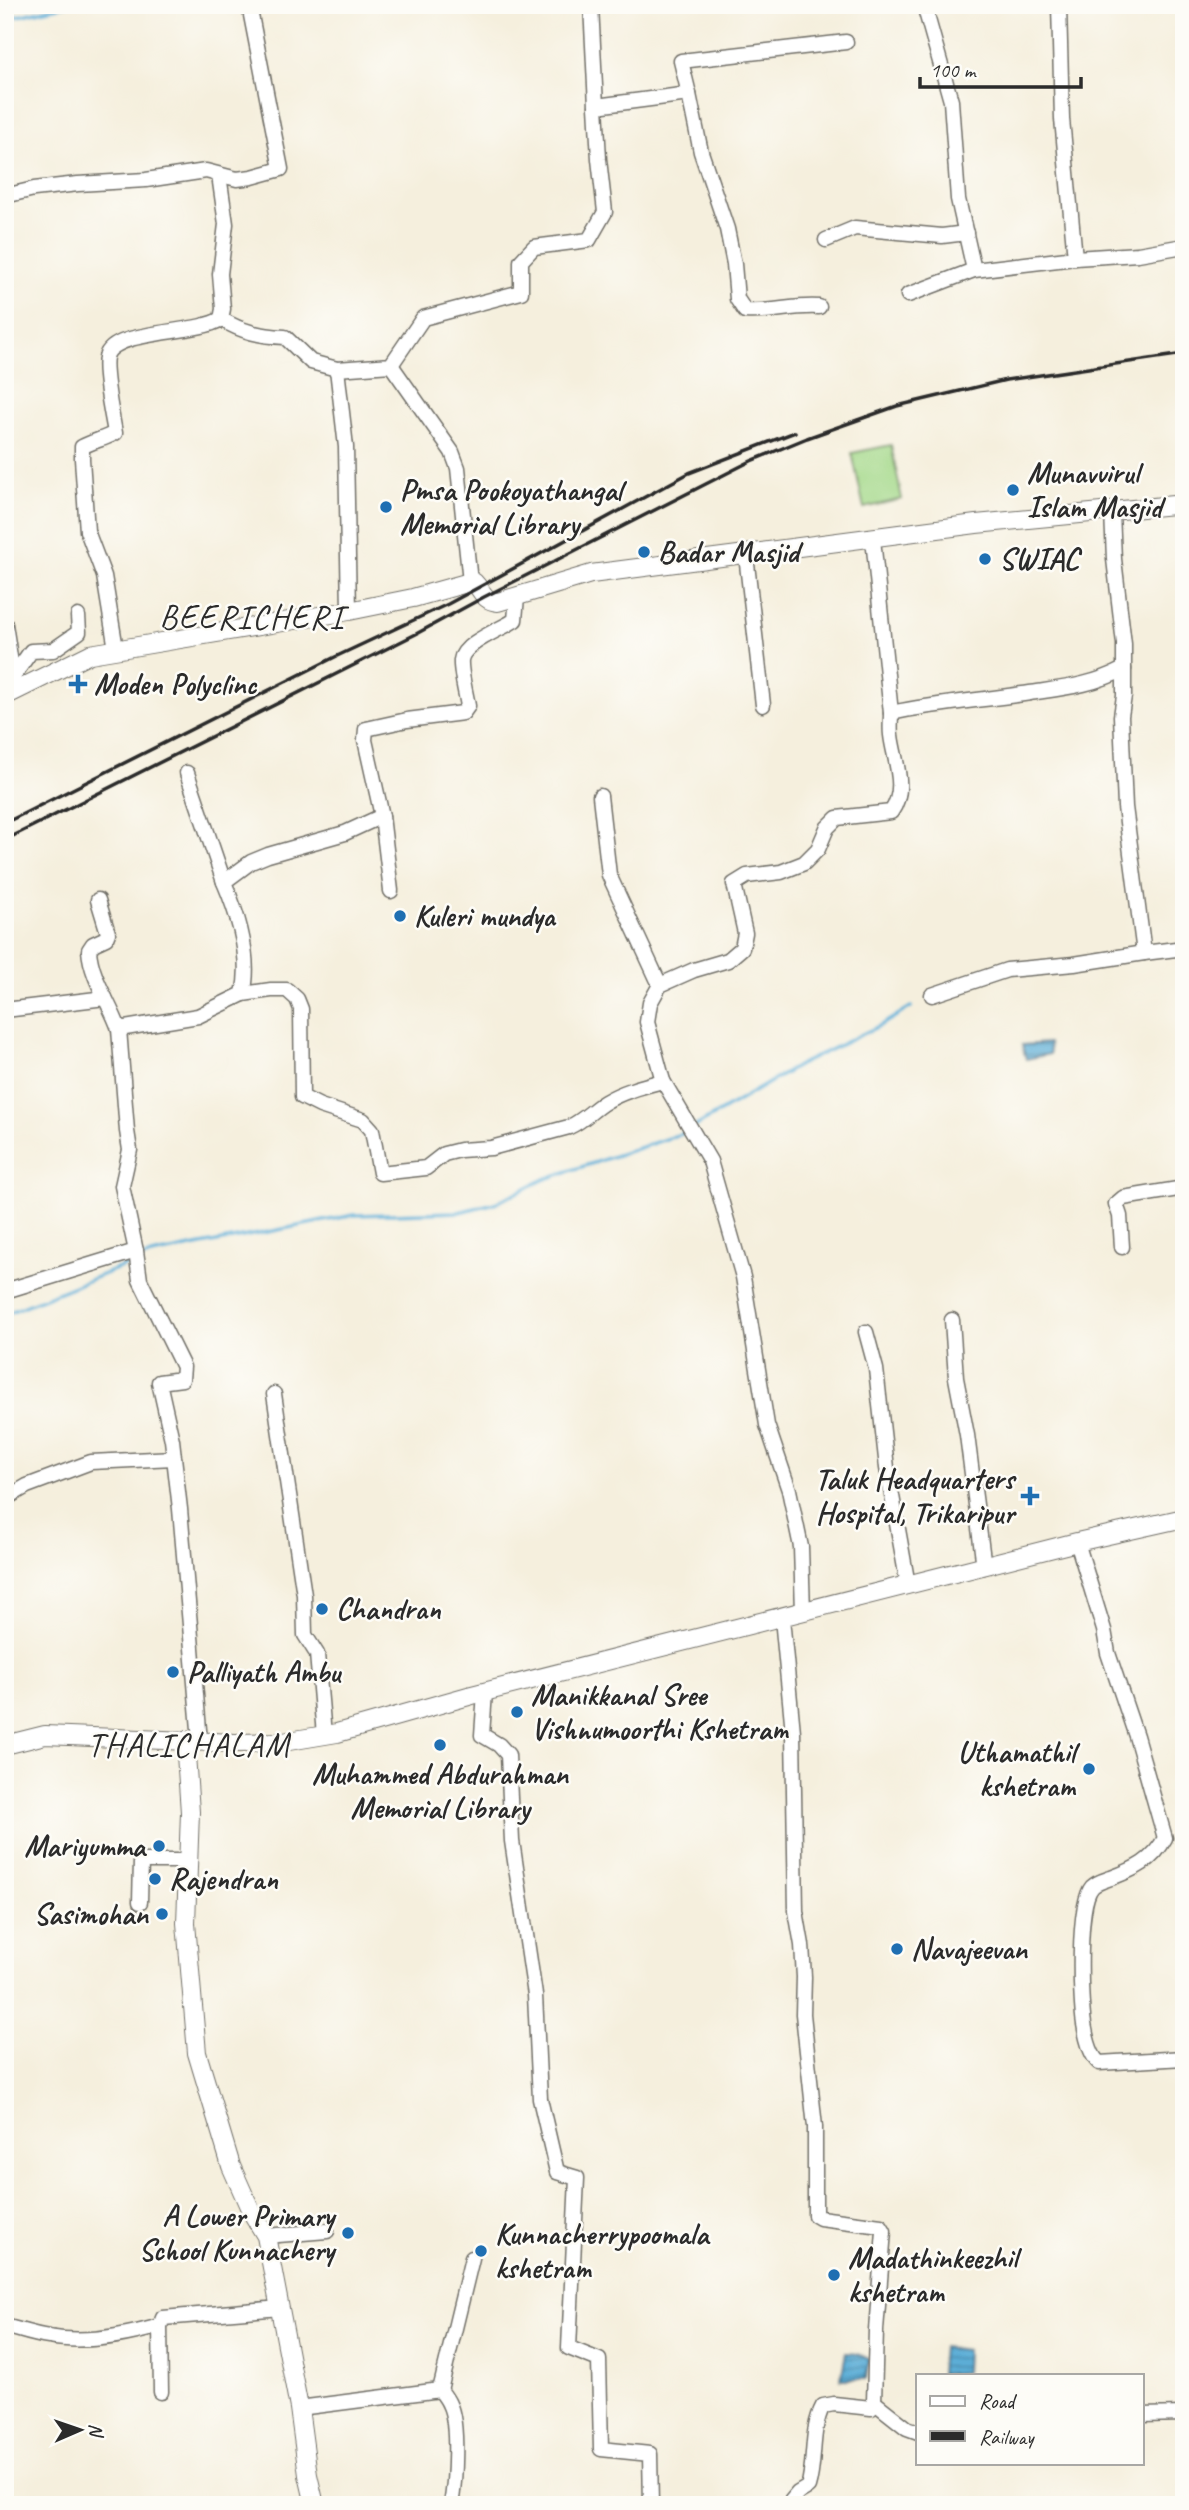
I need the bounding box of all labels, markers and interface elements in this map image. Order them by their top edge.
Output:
scale bar [920,46,1080,90]
text: 100 m [930,57,977,83]
place label: Munavvirul Islam Masjid [1027,454,1166,526]
place label: Pmsa Pookoyathangal Memorial Library [400,471,628,543]
marker: Munavvirul Islam Masjid [1005,482,1021,498]
marker: Pmsa Pookoyathangal Memorial Library [378,499,394,515]
place label: Badar Masjid [658,533,804,571]
place label: SWIAC [999,540,1083,578]
marker: Badar Masjid [636,544,652,560]
marker: SWIAC [977,551,993,567]
district label: BEERICHERI [160,596,349,638]
place label: Moden Polyclinc [94,665,258,703]
marker: Moden Polyclinc [68,674,88,694]
place label: Kuleri mundya [414,897,557,935]
marker: Kuleri mundya [392,908,408,924]
place label: Taluk Headquarters Hospital, Trikaripur [815,1460,1017,1532]
marker: Taluk Headquarters Hospital, Trikaripur [1020,1486,1040,1506]
place label: Chandran [336,1590,442,1628]
marker: Chandran [314,1601,330,1617]
place label: Palliyath Ambu [187,1653,342,1691]
marker: Palliyath Ambu [165,1664,181,1680]
place label: Manikkanal Sree Vishnumoorthi Kshetram [531,1676,790,1748]
marker: Manikkanal Sree Vishnumoorthi Kshetram [509,1704,525,1720]
district label: THALICHALAM [88,1724,292,1766]
place label: Uthamathil kshetram [957,1733,1081,1805]
marker: Muhammed Abdurahman Memorial Library [432,1737,448,1753]
place label: Muhammed Abdurahman Memorial Library [312,1755,569,1827]
marker: Uthamathil kshetram [1081,1761,1097,1777]
place label: Mariyumma [24,1827,148,1866]
marker: Mariyumma [151,1838,167,1854]
place label: Rajendran [169,1860,279,1898]
marker: Rajendran [147,1871,163,1887]
place label: Sasimohan [33,1895,149,1933]
marker: Sasimohan [154,1906,170,1922]
place label: Navajeevan [911,1930,1028,1968]
marker: Navajeevan [889,1941,905,1957]
place label: A Lower Primary School Kunnachery [138,2197,337,2269]
place label: Kunnacherrypoomala kshetram [495,2215,711,2287]
marker: A Lower Primary School Kunnachery [340,2225,356,2241]
place label: Madathinkeezhil kshetram [848,2239,1023,2311]
marker: Kunnacherrypoomala kshetram [473,2243,489,2259]
marker: Madathinkeezhil kshetram [826,2267,842,2283]
legend [916,2374,1144,2464]
text: Road [979,2388,1018,2414]
north arrow [46,2394,116,2464]
text: N [84,2423,108,2439]
text: Railway [979,2424,1035,2450]

